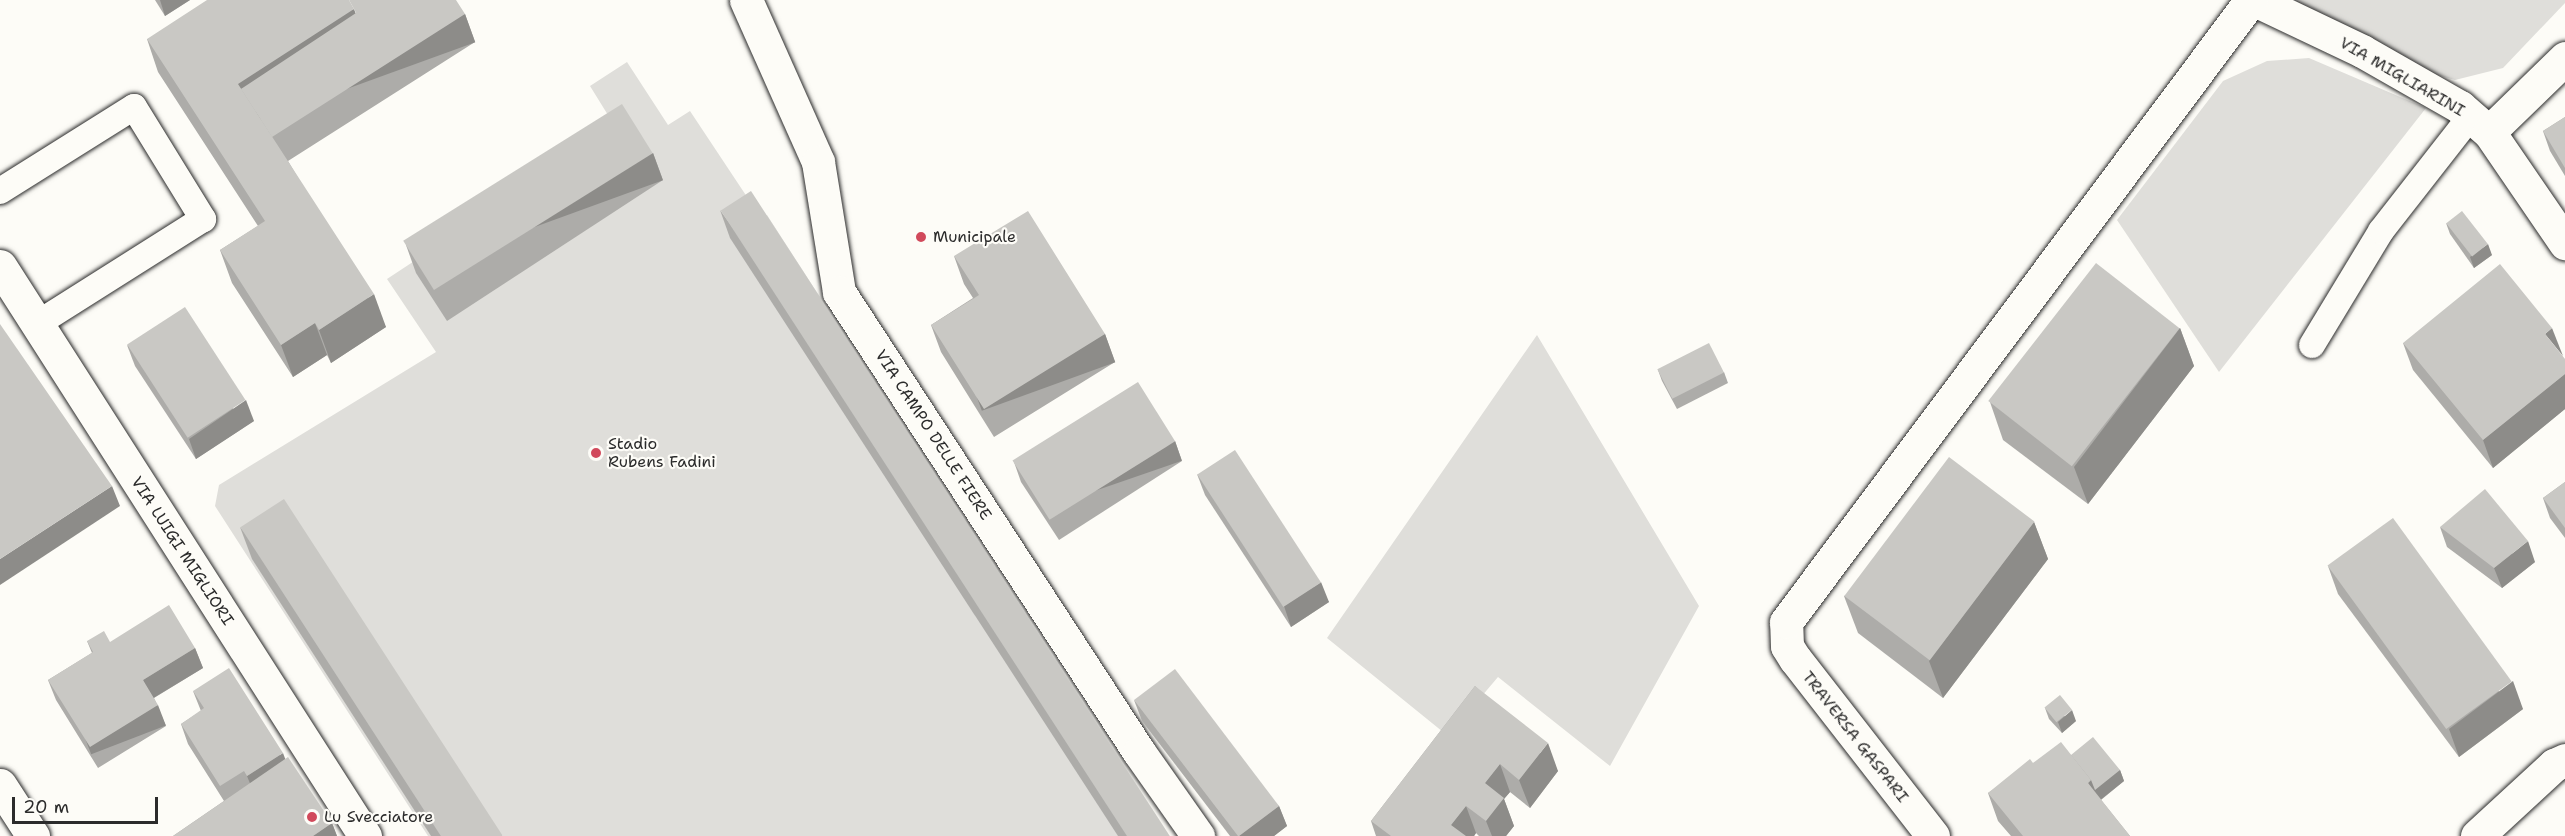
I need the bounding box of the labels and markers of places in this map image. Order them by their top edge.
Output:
place label: Municipale [933,227,1016,247]
marker: Municipale [914,230,928,244]
place label: Stadio Rubens Fadini [608,434,716,472]
marker: Stadio Rubens Fadini [589,446,603,460]
place label: Lu Svecciatore [324,807,433,827]
marker: Lu Svecciatore [305,810,319,824]

